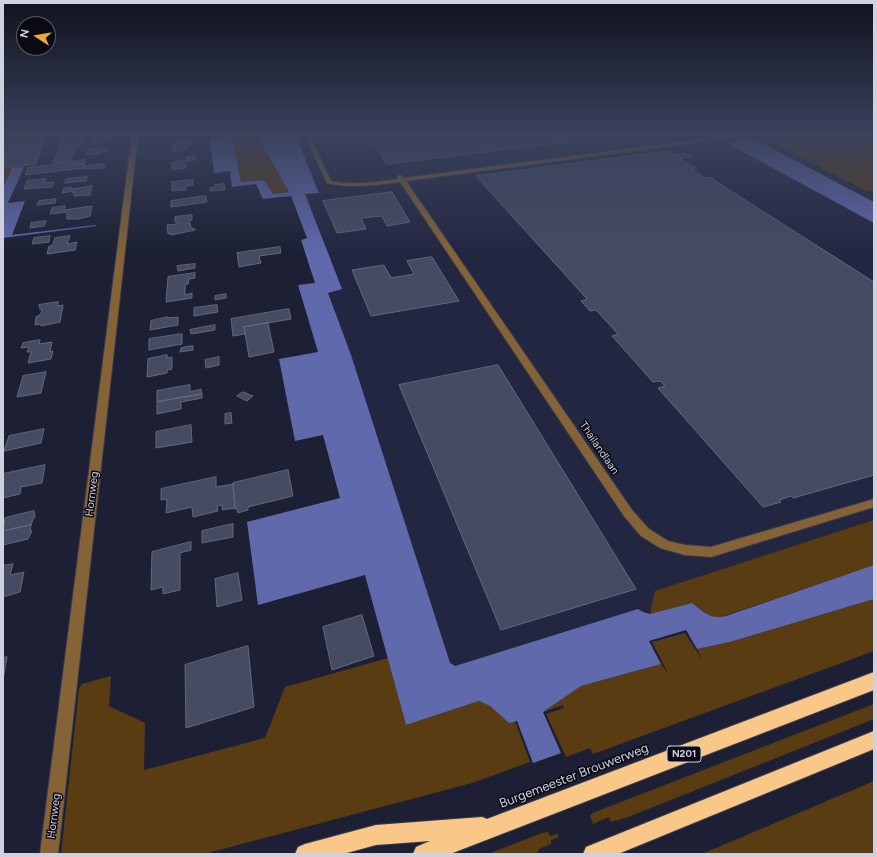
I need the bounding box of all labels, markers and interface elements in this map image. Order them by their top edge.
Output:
north arrow [16,16,56,56]
text: N [18,28,32,39]
street label: Thailandlaan [577,419,621,477]
street label: Hornweg [83,471,101,517]
street label: Burgemeester Brouwerweg [497,740,651,812]
road number: N201 [667,746,701,762]
street label: Hornweg [45,793,63,839]

